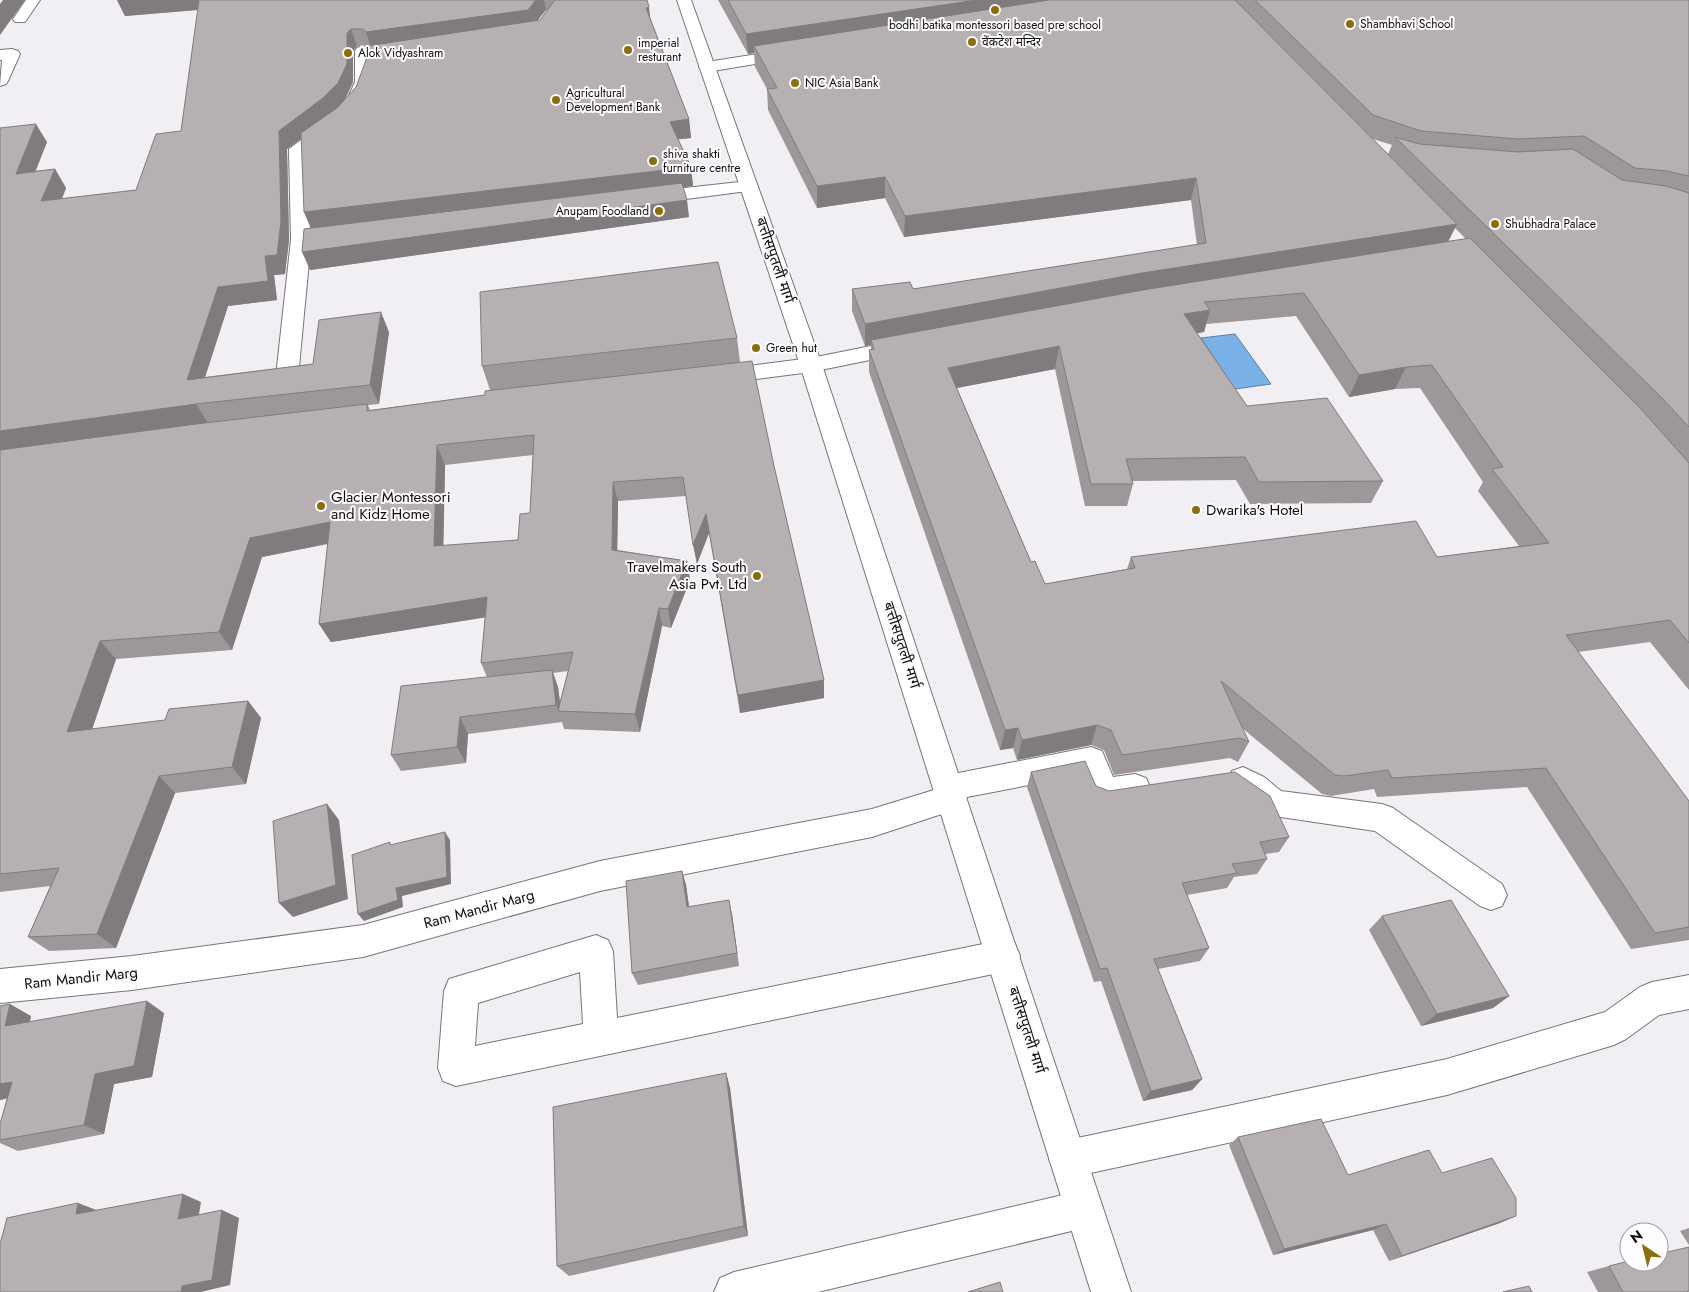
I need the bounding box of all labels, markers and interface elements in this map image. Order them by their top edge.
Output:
marker: bodhi batika montessori based pre school [989,4,1001,16]
place label: Shambhavi School [1360,15,1453,33]
place label: bodhi batika montessori based pre school [889,16,1101,34]
marker: Shambhavi School [1344,18,1356,30]
place label: वेंकटेश मन्दिर [982,33,1042,51]
place label: imperial resturant [638,34,681,66]
marker: वेंकटेश मन्दिर [966,36,978,48]
place label: Alok Vidyashram [358,44,443,62]
marker: imperial resturant [622,44,634,56]
marker: Alok Vidyashram [342,47,354,59]
place label: NIC Asia Bank [805,74,879,92]
marker: NIC Asia Bank [789,77,801,89]
place label: Agricultural Development Bank [566,84,661,116]
marker: Agricultural Development Bank [550,94,562,106]
place label: shiva shakti furniture centre [663,145,740,177]
marker: shiva shakti furniture centre [647,155,659,167]
place label: Anupam Foodland [556,202,649,220]
marker: Anupam Foodland [653,205,665,217]
street label: बत्तीसपुतली मार्ग [750,214,800,307]
place label: Shubhadra Palace [1505,215,1596,233]
marker: Shubhadra Palace [1489,218,1501,230]
place label: Green hut [766,339,817,357]
marker: Green hut [750,342,762,354]
place label: Glacier Montessori and Kidz Home [331,486,451,525]
place label: Dwarika's Hotel [1206,499,1303,521]
marker: Glacier Montessori and Kidz Home [315,500,327,512]
marker: Dwarika's Hotel [1190,504,1202,516]
place label: Travelmakers South Asia Pvt. Ltd [627,556,747,595]
marker: Travelmakers South Asia Pvt. Ltd [751,570,763,582]
street label: बत्तीसपुतली मार्ग [878,599,927,692]
street label: Ram Mandir Marg [421,884,537,934]
street label: Ram Mandir Marg [23,961,139,995]
street label: बत्तीसपुतली मार्ग [1003,984,1052,1077]
north arrow [1619,1222,1669,1272]
text: N [1626,1225,1647,1248]

